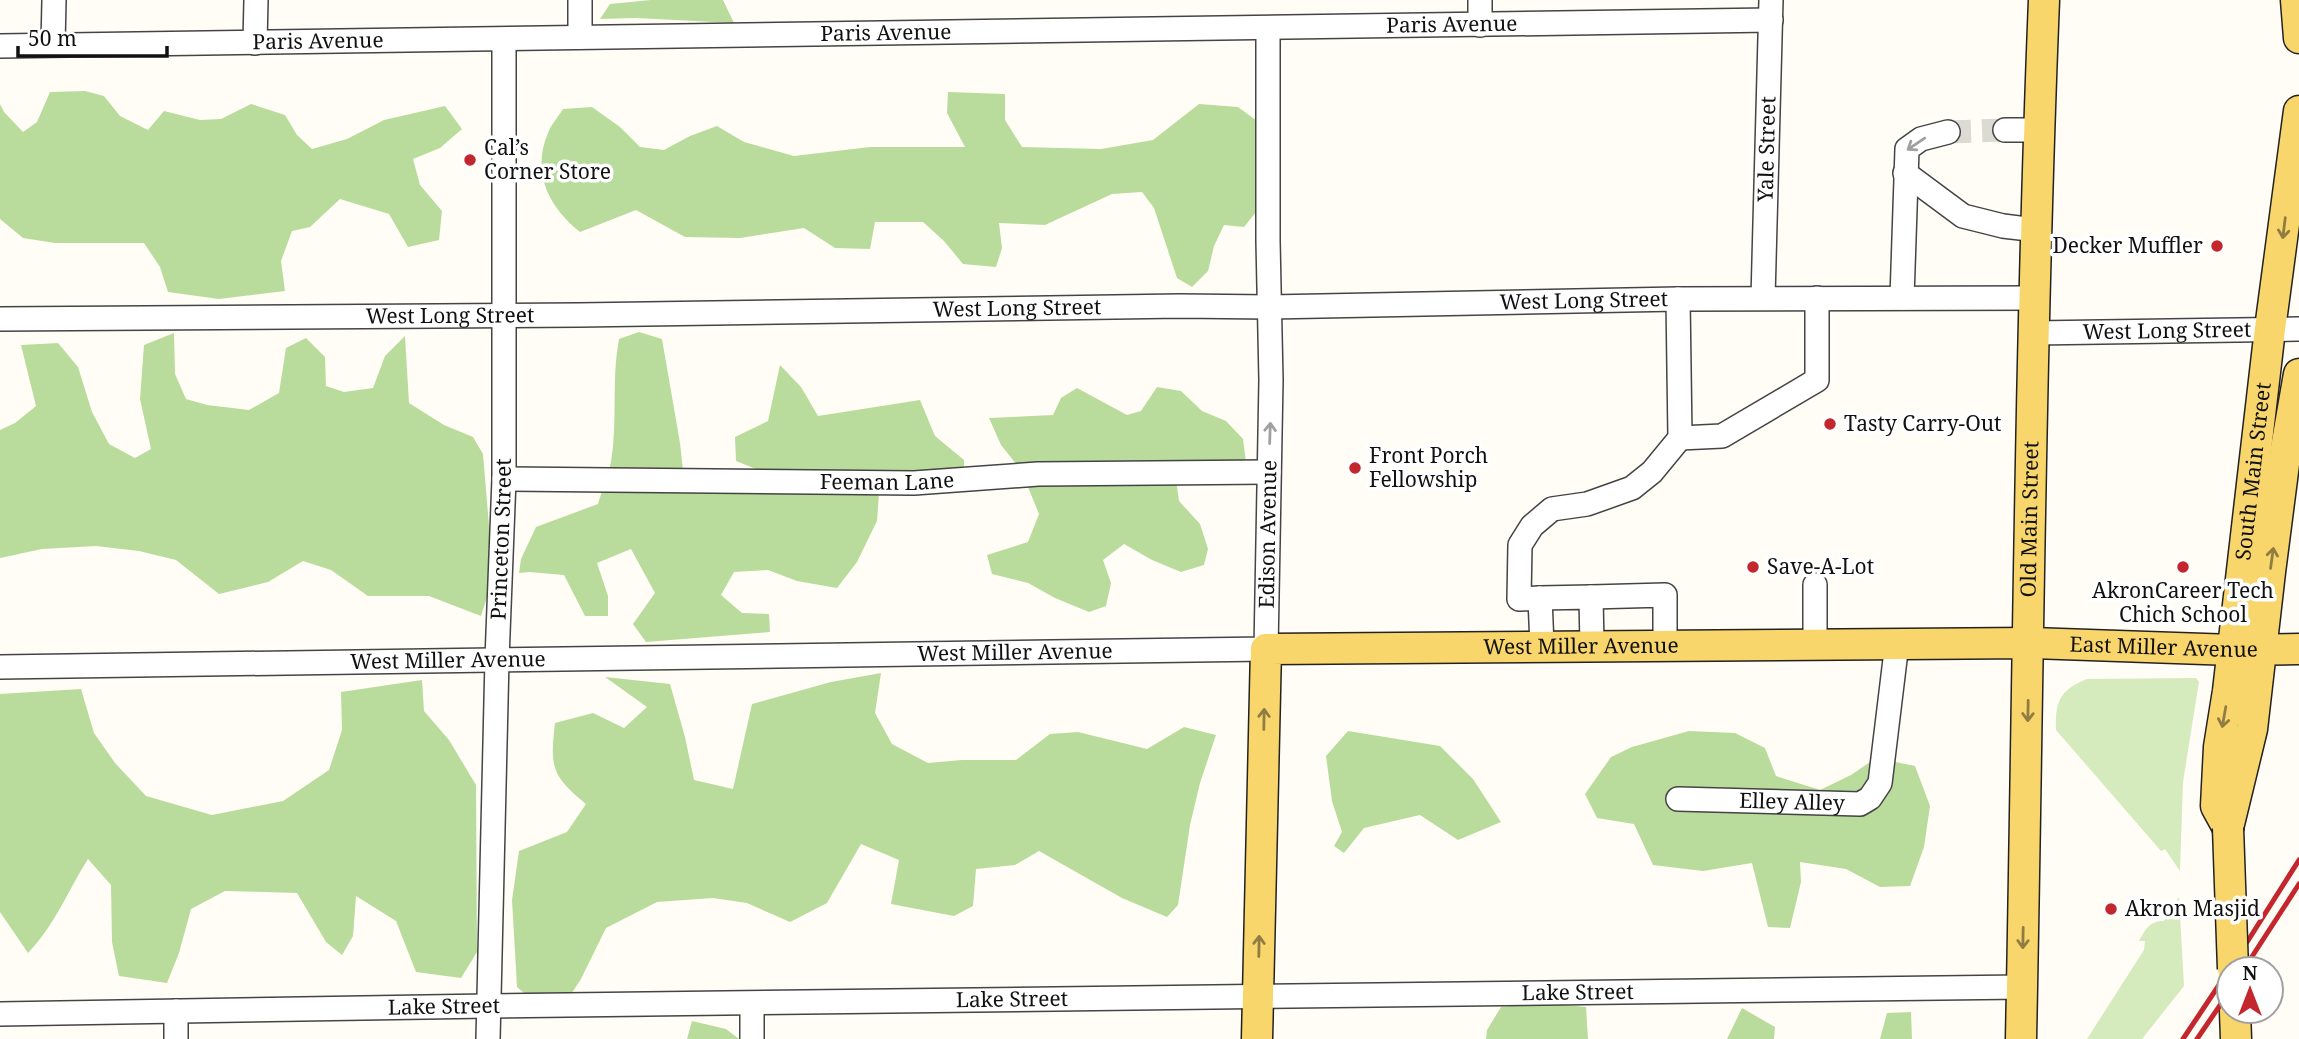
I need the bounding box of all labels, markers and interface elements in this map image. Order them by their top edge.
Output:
street label: Paris Avenue [1386,9,1518,39]
scale bar [18,14,166,58]
street label: Paris Avenue [820,17,952,47]
text: 50 m [28,24,77,52]
street label: Paris Avenue [252,25,384,55]
street label: Yale Street [1751,96,1781,203]
place label: Cal’s Corner Store [484,133,611,185]
one-way arrow [1907,137,1926,152]
marker: Cal’s Corner Store [462,152,478,168]
one-way arrow [2277,216,2290,239]
place label: Decker Muffler [2053,231,2203,259]
marker: Decker Muffler [2209,238,2225,254]
street label: West Long Street [1499,284,1668,315]
street label: West Long Street [932,292,1101,323]
street label: West Long Street [366,300,534,329]
street label: West Long Street [2082,315,2251,345]
street label: South Main Street [2228,381,2277,562]
place label: Tasty Carry-Out [1844,409,2001,437]
marker: Tasty Carry-Out [1822,416,1838,432]
one-way arrow [1263,422,1277,445]
place label: Front Porch Fellowship [1369,441,1488,493]
street label: Old Main Street [2014,441,2044,598]
street label: Princeton Street [484,458,517,620]
street label: Edison Avenue [1252,460,1283,609]
marker: Front Porch Fellowship [1347,460,1363,476]
street label: Feeman Lane [820,465,955,496]
one-way arrow [2265,547,2278,570]
place label: Save-A-Lot [1767,552,1874,580]
marker: Save-A-Lot [1745,559,1761,575]
marker: AkronCareer Tech Chich School [2175,559,2191,575]
place label: AkronCareer Tech Chich School [2092,576,2274,628]
street label: East Miller Avenue [2069,629,2258,663]
street label: West Miller Avenue [1483,631,1679,660]
street label: West Miller Avenue [917,636,1113,667]
street label: West Miller Avenue [350,644,546,675]
one-way arrow [2021,699,2035,722]
one-way arrow [2217,705,2230,728]
one-way arrow [1257,708,1270,731]
street label: Elley Alley [1739,786,1845,817]
place label: Akron Masjid [2125,894,2260,922]
marker: Akron Masjid [2103,901,2119,917]
one-way arrow [2016,927,2029,950]
one-way arrow [1252,935,1265,958]
north arrow [2215,955,2285,1025]
text: N [2243,960,2258,986]
street label: Lake Street [1522,977,1634,1006]
street label: Lake Street [956,984,1068,1013]
street label: Lake Street [388,991,500,1021]

